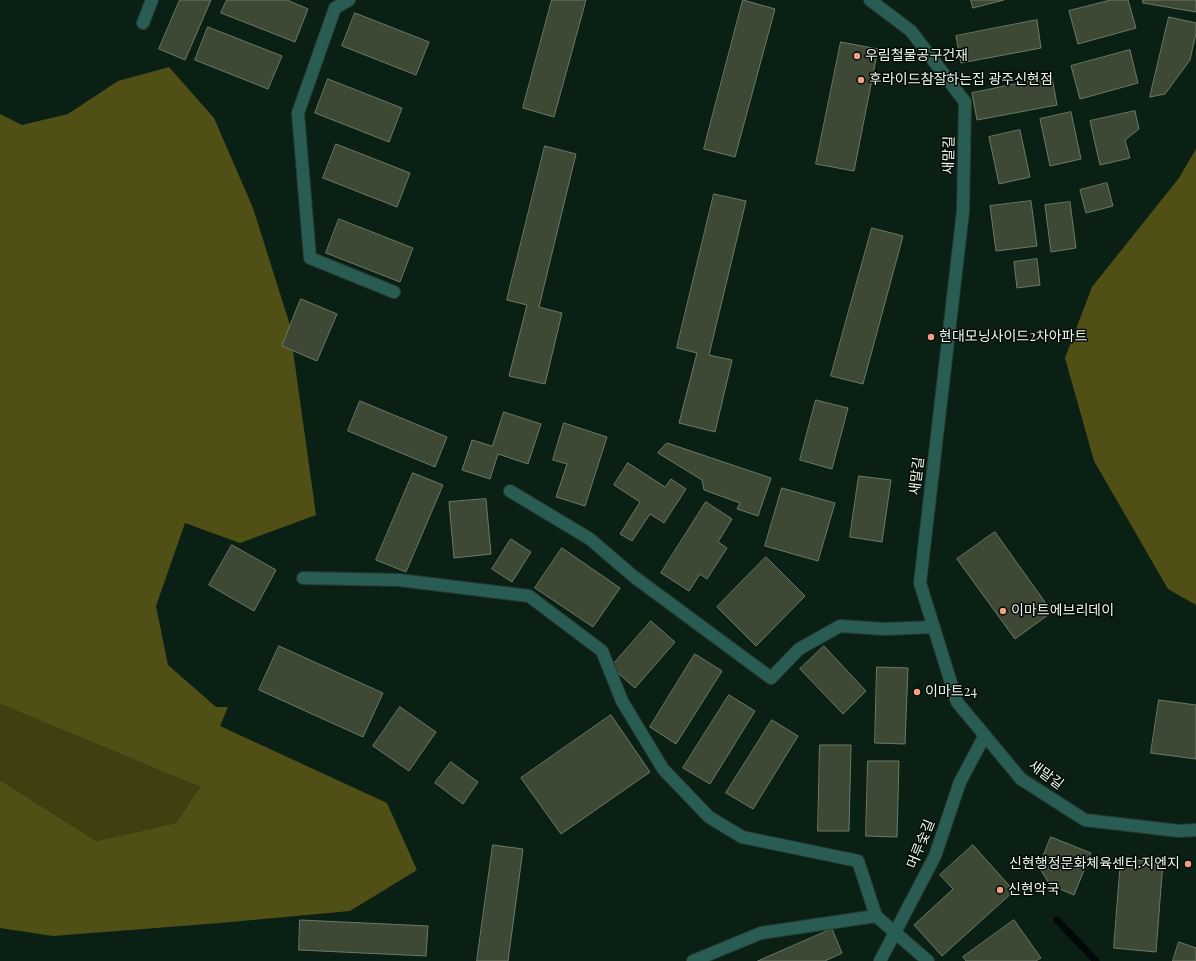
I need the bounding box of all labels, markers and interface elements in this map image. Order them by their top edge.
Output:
place label: 우림철물공구건재 [865,48,968,64]
marker: 우림철물공구건재 [852,51,862,61]
place label: 후라이드참잘하는집 광주신현점 [869,72,1053,88]
marker: 후라이드참잘하는집 광주신현점 [856,75,866,85]
street label: 새말길 [940,136,958,174]
place label: 현대모닝사이드2차아파트 [939,329,1087,345]
marker: 현대모닝사이드2차아파트 [926,332,936,342]
street label: 새말길 [906,456,928,496]
place label: 이마트에브리데이 [1011,603,1114,619]
marker: 이마트에브리데이 [998,606,1008,616]
place label: 이마트24 [925,684,977,700]
marker: 이마트24 [912,687,922,697]
street label: 새말길 [1025,757,1067,793]
street label: 머루숯길 [904,817,938,871]
place label: 신현행정문화체육센터.지엔지 [1009,856,1180,872]
marker: 신현행정문화체육센터.지엔지 [1183,859,1193,869]
place label: 신현약국 [1008,882,1060,898]
marker: 신현약국 [995,885,1005,895]

